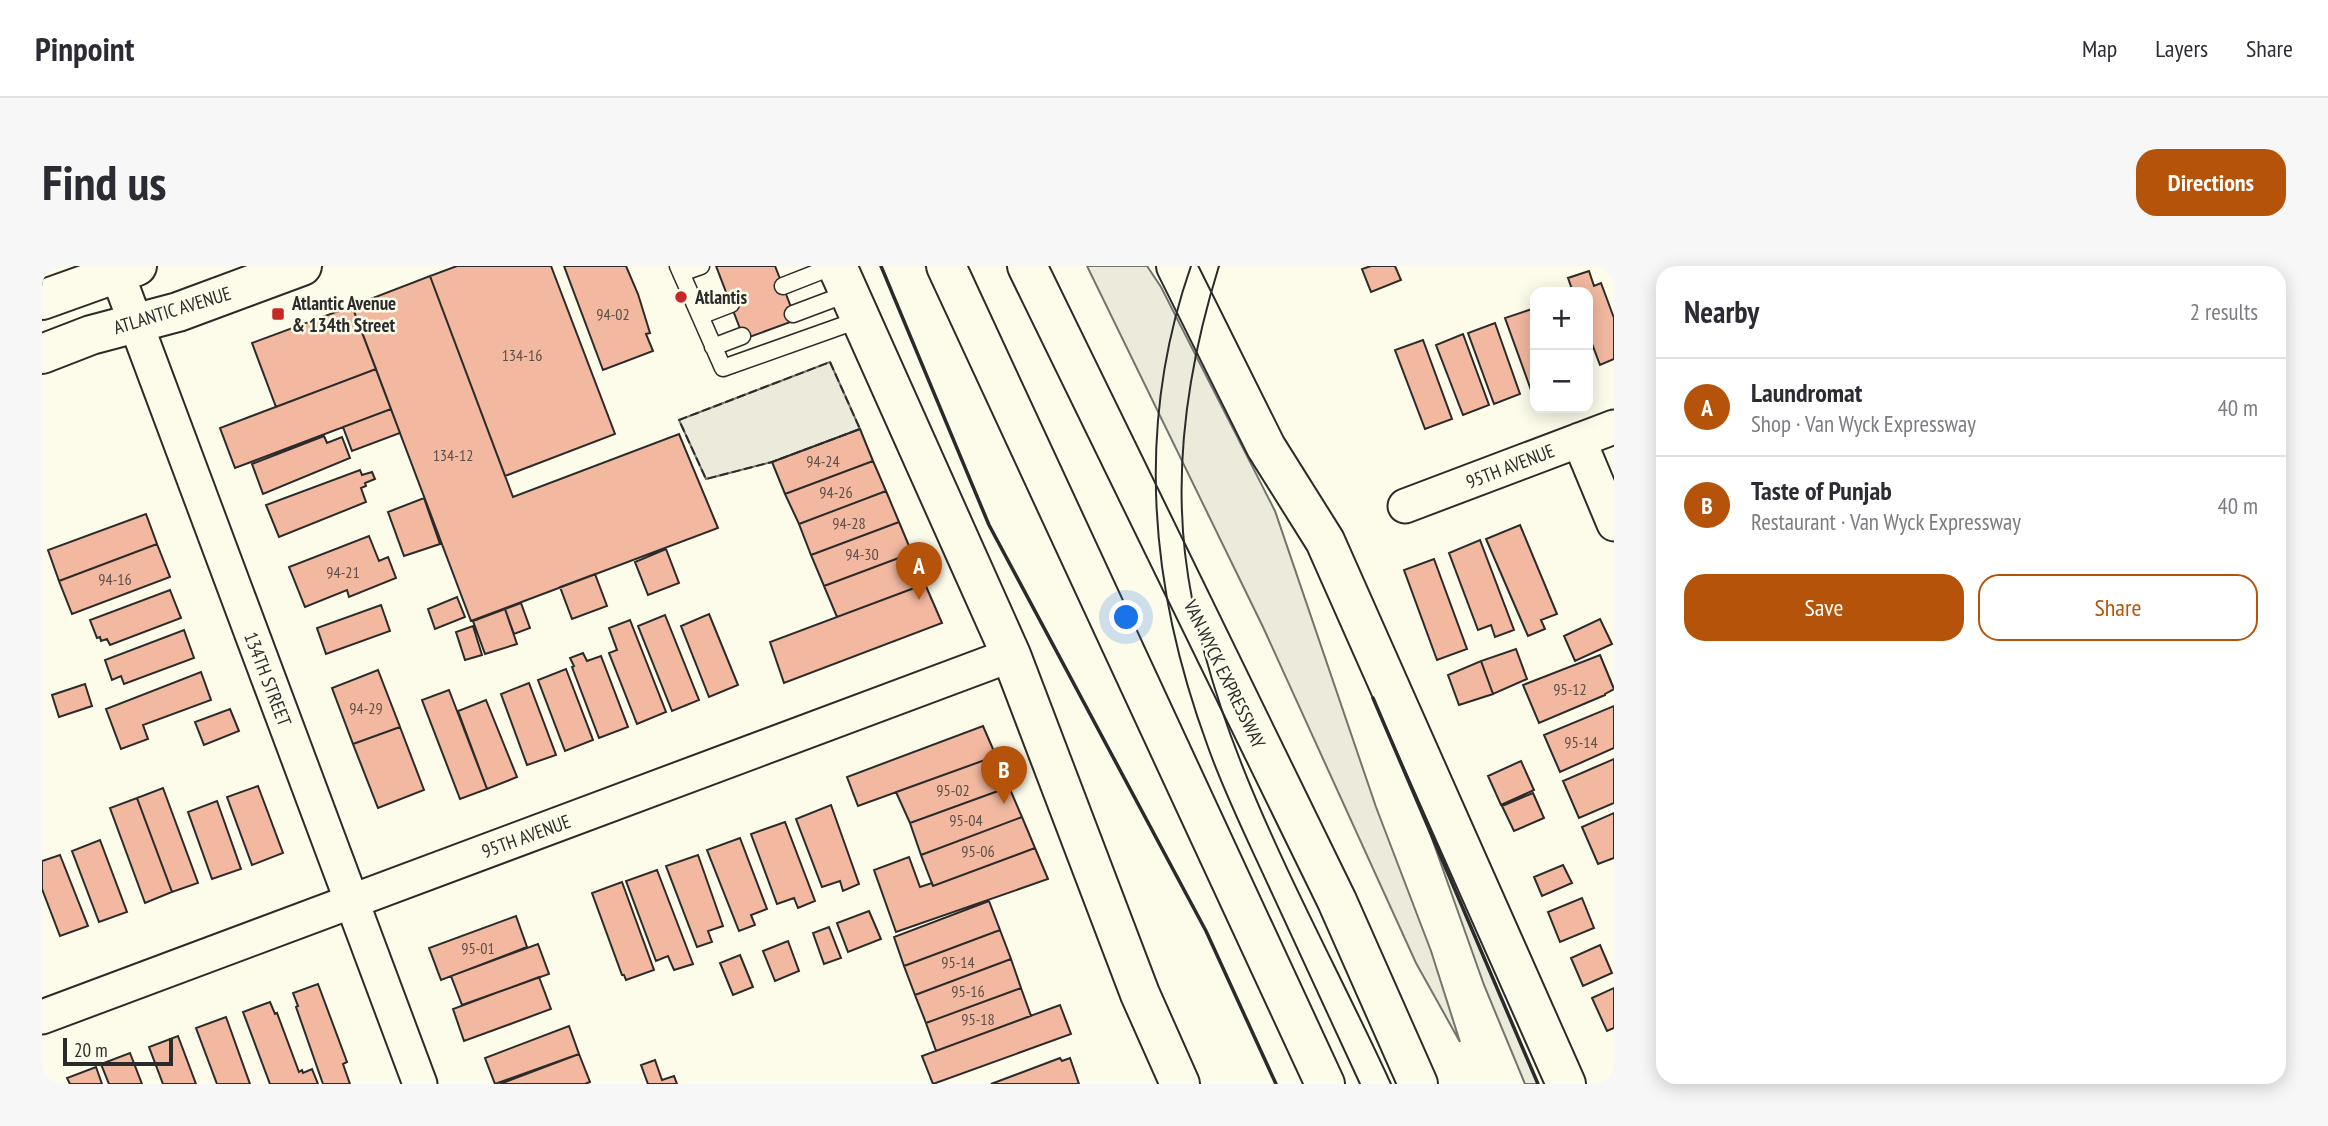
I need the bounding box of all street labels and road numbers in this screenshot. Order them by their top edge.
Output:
street label: ATLANTIC AVENUE [110,281,234,339]
street label: 95TH AVENUE [1462,438,1558,494]
street label: VAN WYCK EXPRESSWAY [1178,595,1271,752]
street label: 134TH STREET [239,629,297,730]
street label: 95TH AVENUE [478,809,574,863]

